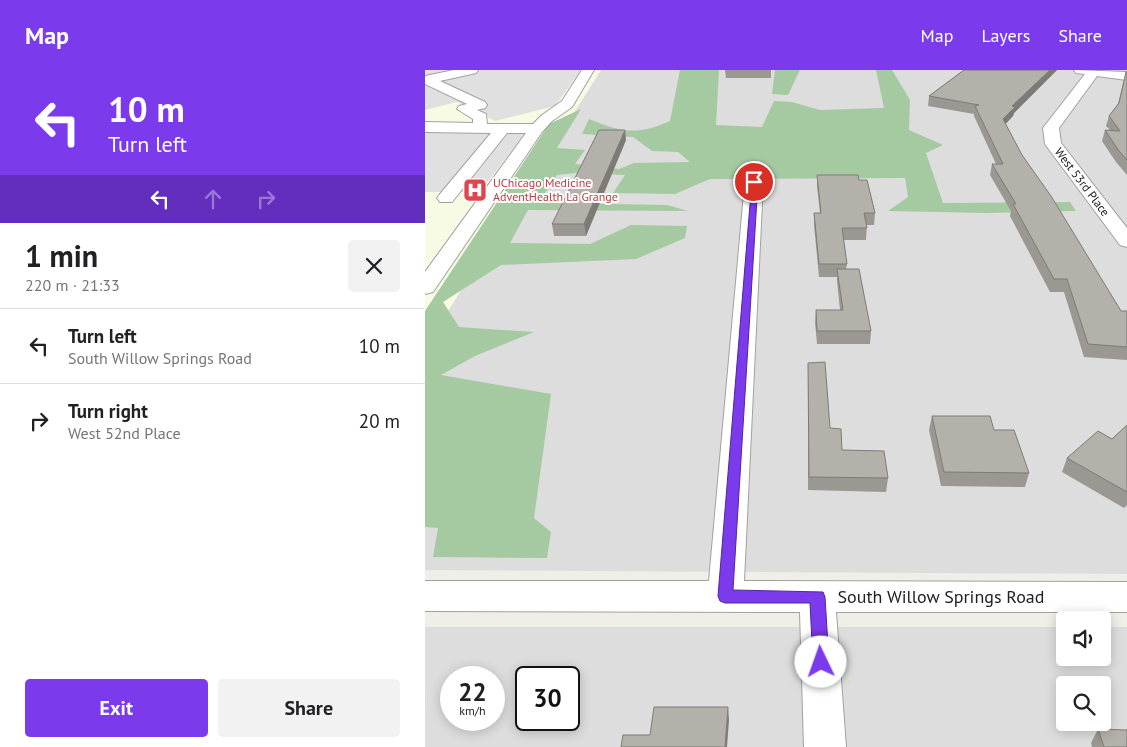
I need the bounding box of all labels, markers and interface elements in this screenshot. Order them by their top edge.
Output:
text: Map [25,20,69,51]
text: Map [921,24,953,47]
text: Layers [981,24,1030,47]
text: Share [1058,24,1102,47]
text: 10 m [108,86,185,132]
icon: left [25,90,90,155]
text: Turn left [108,130,187,158]
street label: West 53rd Place [1052,144,1113,219]
pin [733,161,775,203]
icon: arrive [740,168,768,196]
place label: UChicago Medicine AdventHealth La Grange [493,175,618,204]
hospital icon: UChicago Medicine AdventHealth La Grange [462,177,488,203]
icon: left [146,185,174,213]
icon: ahead [199,185,227,213]
icon: right [252,185,280,213]
text: 1 min [25,236,98,275]
button: close [348,240,400,292]
text: 220 m · 21:33 [25,275,120,295]
text: Turn left [68,324,137,348]
icon: left [25,332,53,360]
text: 10 m [359,334,400,358]
text: South Willow Springs Road [68,348,252,368]
text: Turn right [68,399,148,423]
icon: right [25,407,53,435]
text: 20 m [359,409,400,433]
text: West 52nd Place [68,423,181,443]
street label: South Willow Springs Road [838,585,1044,608]
map controls [1056,611,1111,731]
button: sound [1056,611,1111,666]
position arrow [794,635,846,687]
speed limit sign: 30 [515,666,580,731]
text: 22 [458,676,487,708]
button: search [1056,676,1111,731]
button: Exit [25,679,208,737]
button: Share [218,679,400,737]
text: km/h [459,703,486,718]

